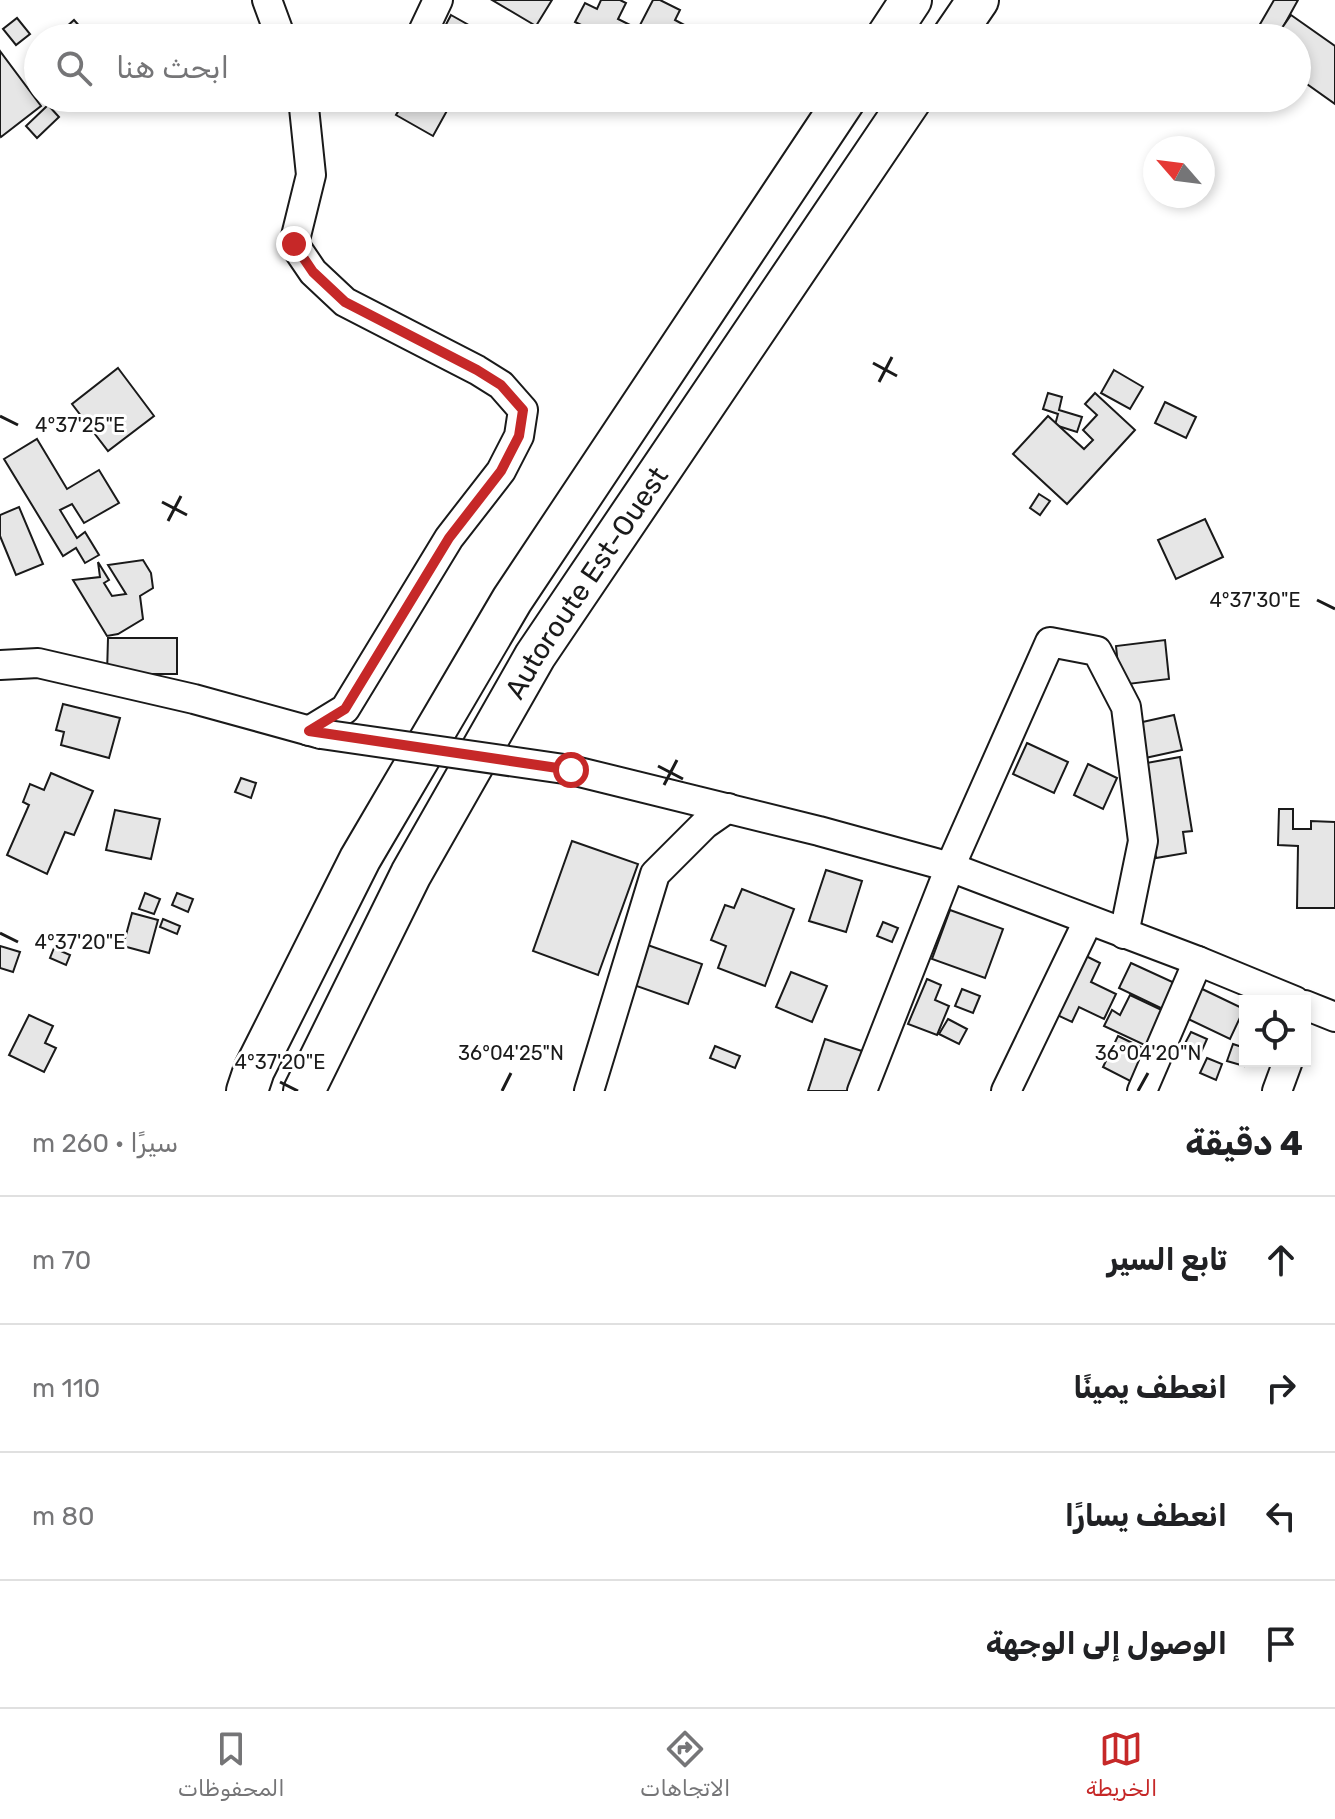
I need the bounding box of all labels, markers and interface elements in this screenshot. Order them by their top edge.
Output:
search box [24,24,1311,112]
icon: search [52,46,96,90]
text: ابحث هنا [116,50,229,86]
north arrow [1143,136,1215,208]
route end [276,226,312,262]
text: 4°37'25"E [35,413,125,437]
street label: Autoroute Est-Ouest [498,461,675,705]
text: 4°37'30"E [1209,588,1301,612]
route start [553,752,589,788]
text: 4°37'20"E [35,930,125,954]
map controls [1239,995,1311,1067]
button: locate [1239,995,1311,1067]
text: 36°04'25"N [458,1041,564,1065]
text: 36°04'20"N [1095,1041,1201,1065]
text: 4°37'20"E [235,1050,325,1074]
text: 4 دقيقة [1185,1123,1303,1164]
text: سيرًا · 260 m [32,1128,178,1159]
icon: ahead [1259,1238,1303,1282]
text: تابع السير [1107,1242,1227,1278]
text: 70 m [32,1245,91,1276]
icon: right [1259,1366,1303,1410]
text: انعطف يمينًا [1073,1370,1227,1406]
text: 110 m [32,1373,100,1404]
icon: left [1259,1494,1303,1538]
text: انعطف يسارًا [1065,1498,1227,1534]
text: 80 m [32,1501,95,1532]
icon: arrive [1259,1622,1303,1666]
text: الوصول إلى الوجهة [986,1626,1227,1662]
tab: المحفوظات [178,1727,285,1802]
tab: الاتجاهات [640,1727,730,1802]
tab: الخريطة [1086,1727,1157,1802]

